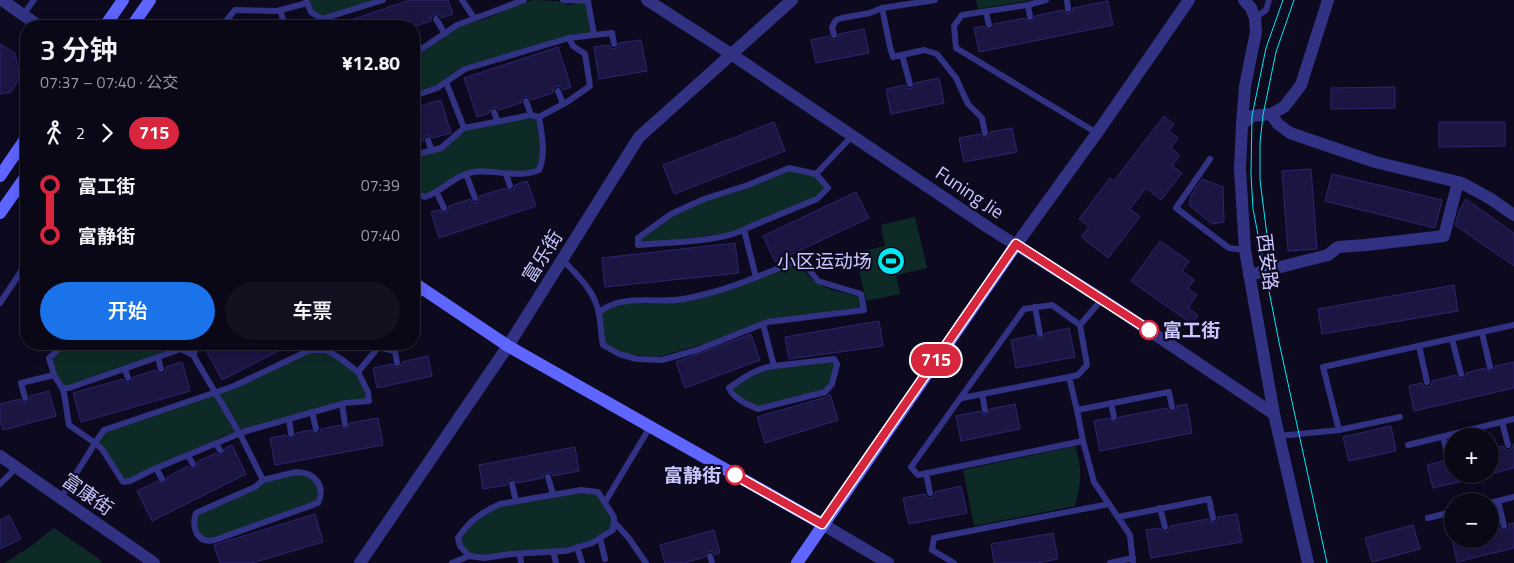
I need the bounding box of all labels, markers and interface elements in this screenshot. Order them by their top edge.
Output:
text: 3 分钟 [40,28,118,71]
text: ¥12.80 [342,48,400,77]
text: 07:37 – 07:40 · 公交 [40,70,178,94]
icon: walk [40,119,68,147]
icon: forward [93,119,121,147]
text: 715 [139,119,169,146]
text: 2 [76,121,85,145]
street label: Funing Jie [930,158,1011,225]
text: 富工街 [78,171,135,200]
text: 07:39 [361,173,400,197]
text: 富静街 [78,221,135,250]
text: 07:40 [361,223,400,247]
street label: 富乐街 [514,224,569,288]
street label: 西安路 [1251,232,1286,292]
place label: 小区运动场 [777,246,872,275]
sports icon: 小区运动场 [876,246,906,276]
button: 开始 [40,282,215,340]
button: 车票 [225,282,400,340]
place label: 富工街 [1163,315,1220,344]
marker: 富工街 [1139,320,1159,340]
line badge: 715 [907,344,965,376]
text: 715 [921,346,951,373]
map controls [1444,428,1499,548]
button: + [1444,428,1499,483]
place label: 富静街 [664,460,721,489]
street label: 富康街 [57,465,120,522]
marker: 富静街 [725,465,745,485]
button: − [1444,493,1499,548]

